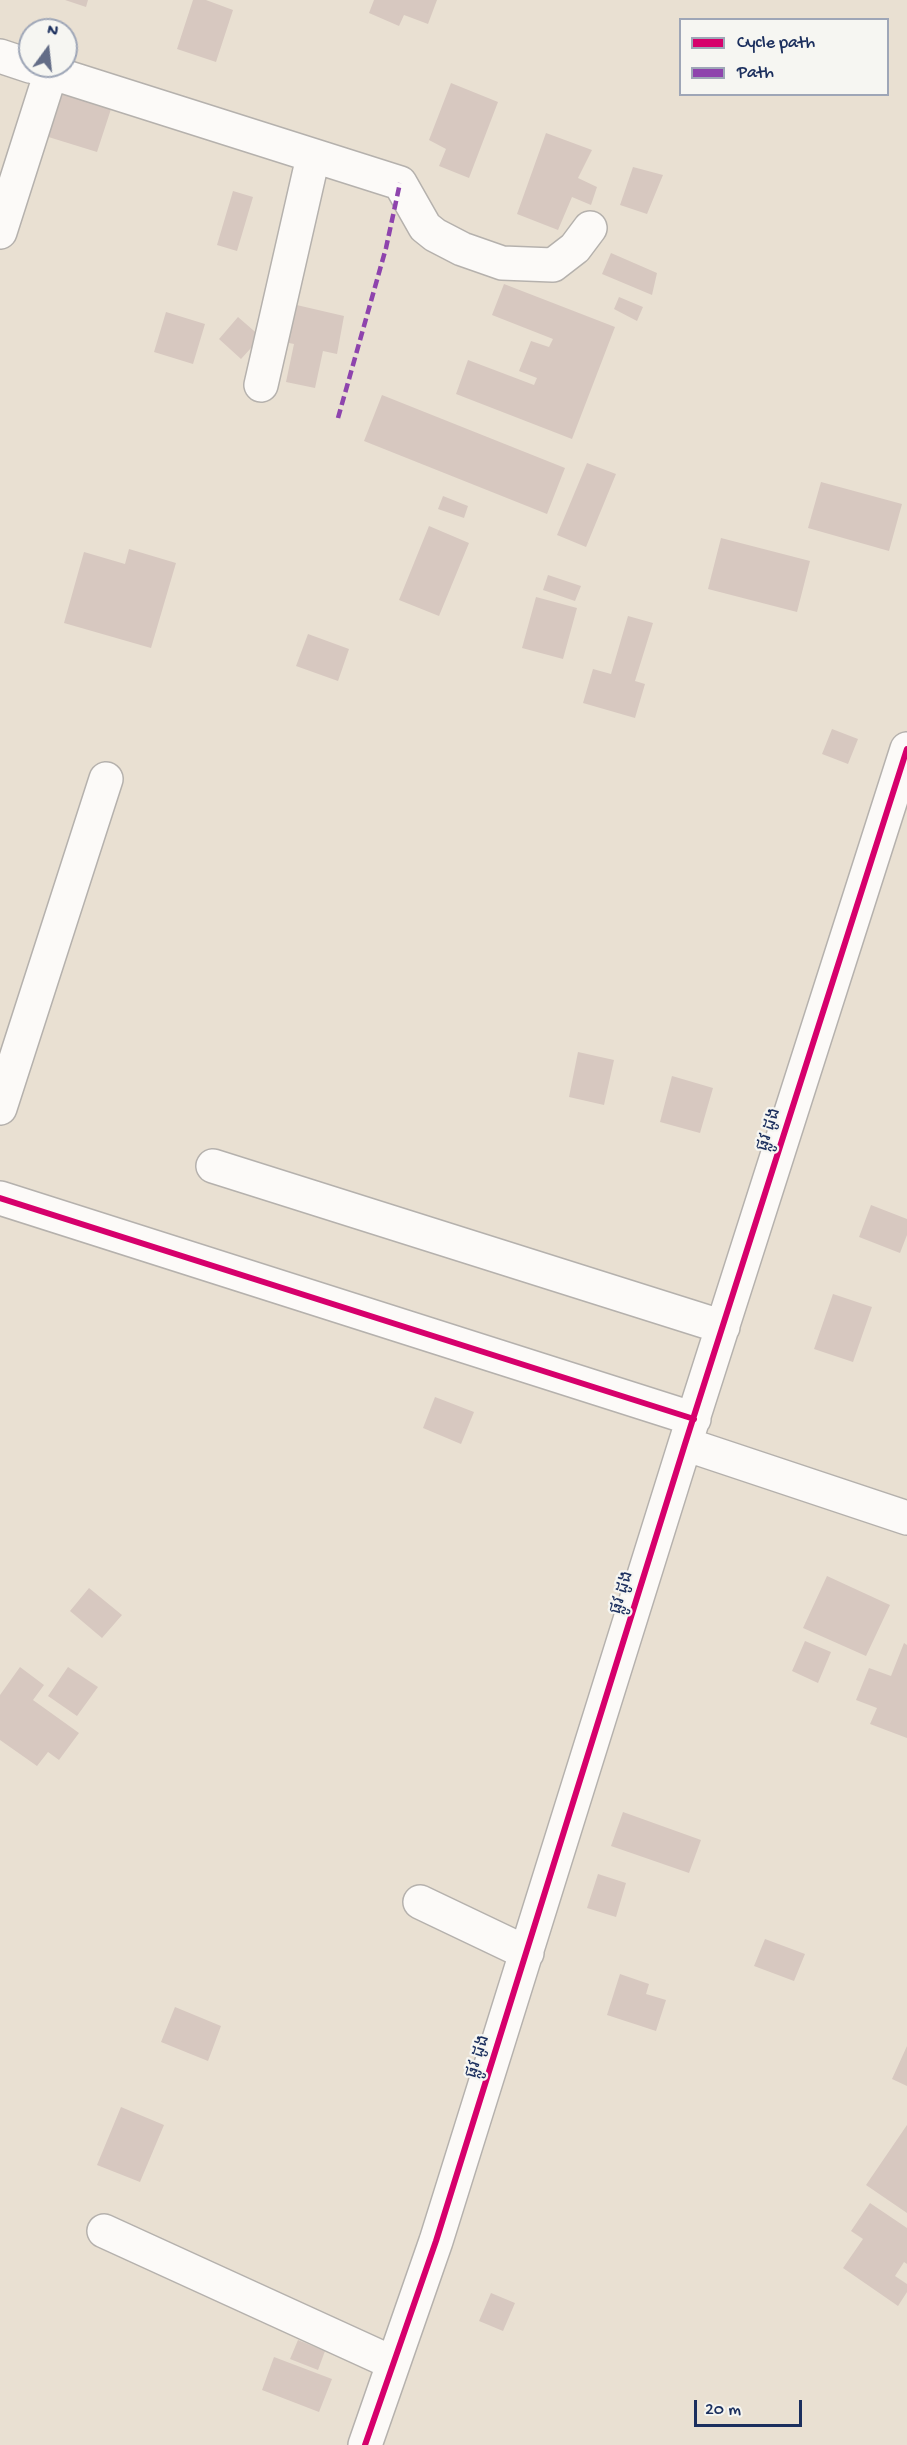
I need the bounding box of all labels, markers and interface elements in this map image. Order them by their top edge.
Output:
north arrow [18,18,78,78]
legend [679,18,889,96]
text: N [45,22,60,43]
text: Cycle path [737,33,815,54]
text: Path [737,63,774,84]
street label: ផ្លូវ ដូង [753,1106,787,1154]
street label: ផ្លូវ ដូង [606,1569,640,1617]
street label: ផ្លូវ ដូង [462,2033,496,2081]
scale bar [697,2388,805,2426]
text: 20 m [705,2400,741,2421]

